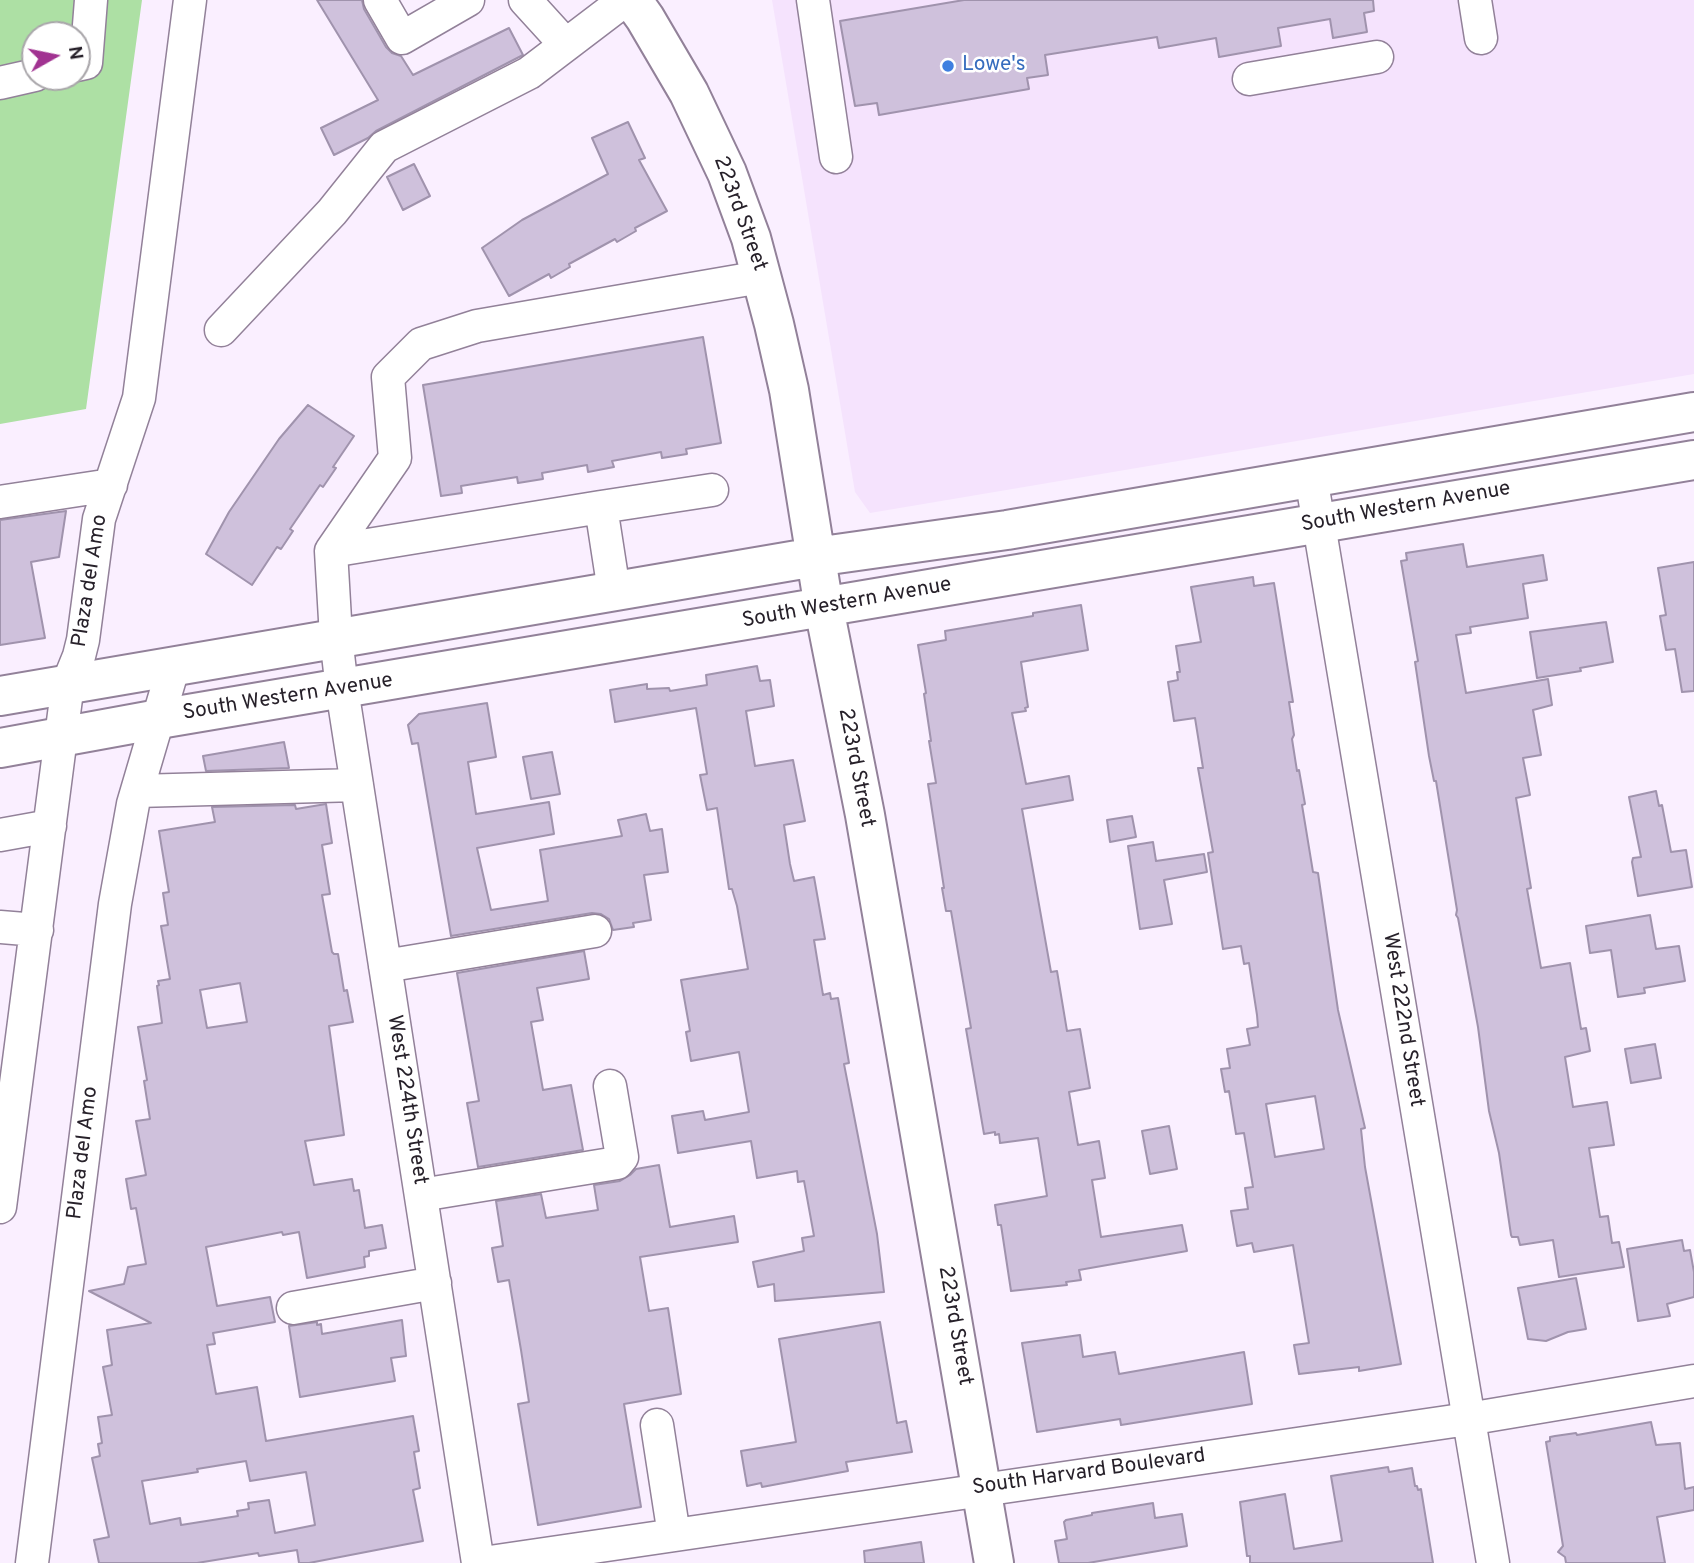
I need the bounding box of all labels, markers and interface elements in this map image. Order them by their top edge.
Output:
north arrow [21,21,91,91]
text: N [62,44,88,62]
place label: Lowe's [962,53,1026,79]
marker: Lowe's [940,58,956,74]
street label: 223rd Street [707,153,771,275]
street label: South Western Avenue [1299,477,1513,539]
street label: Plaza del Amo [68,513,114,649]
street label: South Western Avenue [740,573,954,635]
street label: South Western Avenue [181,669,395,727]
street label: 223rd Street [831,706,879,830]
street label: West 222nd Street [1376,931,1428,1109]
street label: West 224th Street [380,1013,432,1187]
street label: Plaza del Amo [63,1085,105,1221]
street label: 223rd Street [931,1264,977,1388]
street label: South Harvard Boulevard [971,1444,1207,1502]

